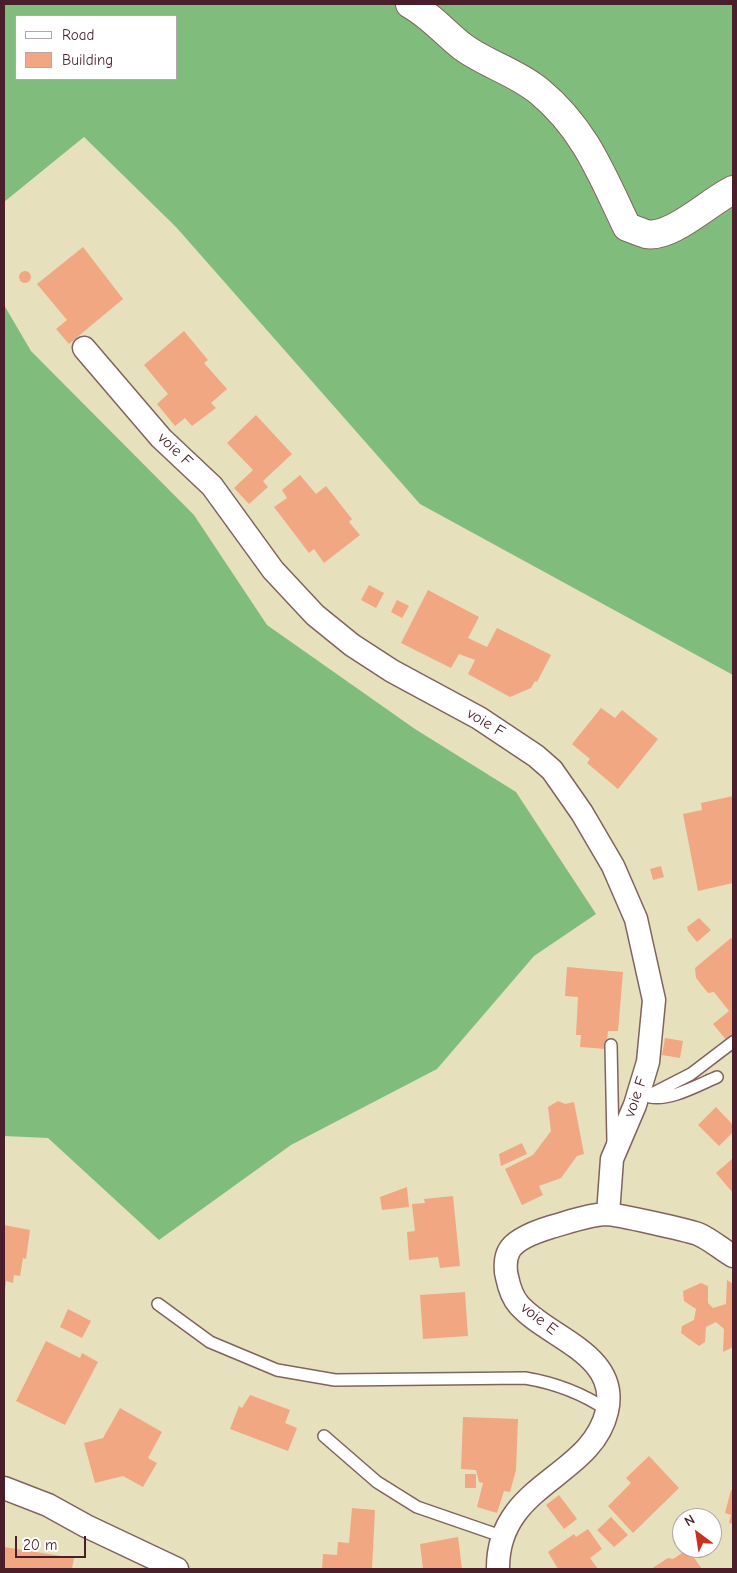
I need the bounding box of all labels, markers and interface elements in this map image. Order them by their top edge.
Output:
legend [15,15,178,80]
text: Road [62,26,94,44]
text: Building [62,51,113,69]
street label: voie F [154,429,196,471]
street label: voie F [463,704,509,742]
street label: voie F [620,1074,652,1120]
street label: voie E [517,1299,561,1339]
north arrow [672,1508,722,1558]
text: N [681,1511,698,1530]
scale bar [18,1526,89,1558]
text: 20 m [23,1536,57,1554]

